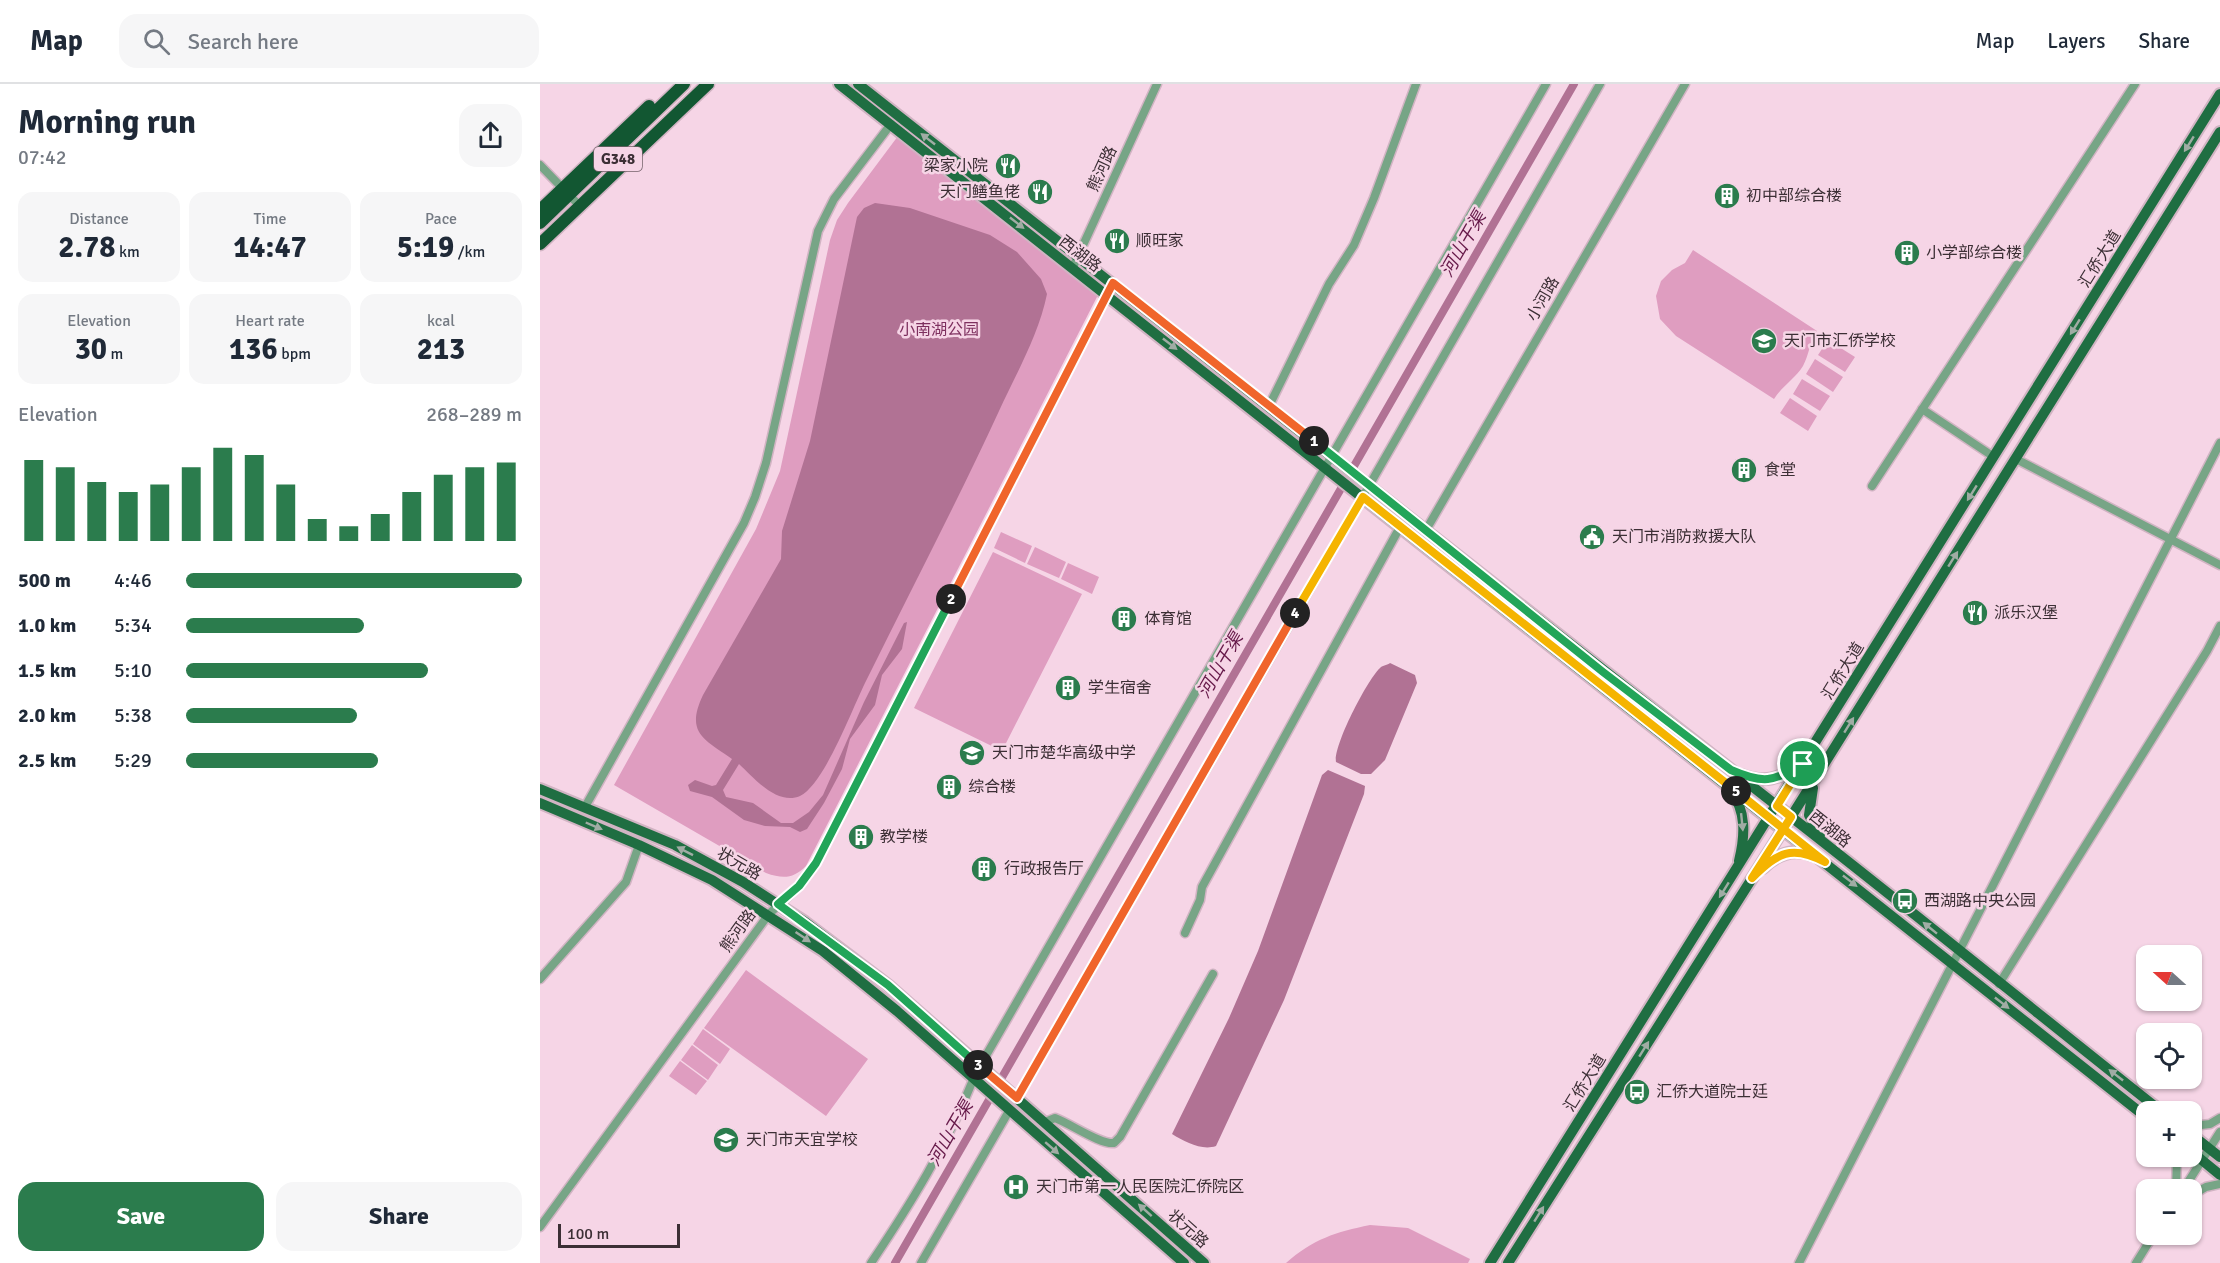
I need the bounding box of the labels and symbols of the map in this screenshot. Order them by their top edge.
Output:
one-way arrow [920,133,935,145]
one-way arrow [2184,136,2195,152]
street label: 熊河路 [1083,143,1121,195]
road number: G348 [594,147,642,171]
restaurant icon: 梁家小院 [993,151,1023,181]
place label: 梁家小院 [924,156,988,176]
restaurant icon: 天门鳝鱼佬 [1025,177,1055,207]
building icon: 初中部综合楼 [1712,181,1742,211]
place label: 天门鳝鱼佬 [940,182,1020,202]
place label: 初中部综合楼 [1746,186,1842,206]
water label: 河山干渠 [1435,205,1492,281]
one-way arrow [1009,217,1025,230]
restaurant icon: 顺旺家 [1102,226,1132,256]
street label: 汇侨大道 [2075,227,2125,291]
street label: 西湖路 [1055,231,1105,277]
place label: 顺旺家 [1136,231,1184,251]
building icon: 小学部综合楼 [1892,238,1922,268]
place label: 小学部综合楼 [1926,243,2022,263]
street label: 小河路 [1522,273,1564,325]
one-way arrow [2069,319,2080,335]
park label: 小南湖公园 [899,320,979,340]
school or university icon: 天门市汇侨学校 [1749,326,1779,356]
place label: 天门市汇侨学校 [1784,331,1896,351]
one-way arrow [1163,337,1178,349]
pin: 1 [1299,426,1329,456]
building icon: 食堂 [1729,455,1759,485]
place label: 食堂 [1764,460,1796,480]
one-way arrow [1966,484,1977,501]
public building icon: 天门市消防救援大队 [1577,522,1607,552]
place label: 天门市消防救援大队 [1612,527,1756,547]
one-way arrow [1947,551,1958,568]
pin: 2 [936,584,966,614]
pin: 4 [1280,598,1310,628]
restaurant icon: 派乐汉堡 [1960,598,1990,628]
place label: 派乐汉堡 [1994,603,2058,623]
building icon: 体育馆 [1109,604,1139,634]
place label: 体育馆 [1144,609,1192,629]
water label: 河山干渠 [1192,626,1249,702]
street label: 汇侨大道 [1818,639,1868,703]
building icon: 学生宿舍 [1053,673,1083,703]
place label: 学生宿舍 [1088,678,1152,698]
one-way arrow [1844,717,1855,733]
school or university icon: 天门市楚华高级中学 [957,738,987,768]
pin [1777,738,1828,789]
place label: 天门市楚华高级中学 [992,743,1136,763]
building icon: 综合楼 [934,772,964,802]
pin: 5 [1721,776,1751,806]
place label: 综合楼 [968,777,1016,797]
street label: 西湖路 [1805,806,1855,852]
one-way arrow [1738,813,1747,832]
one-way arrow [585,822,603,831]
building icon: 教学楼 [846,822,876,852]
place label: 教学楼 [880,827,928,847]
street label: 状元路 [713,843,765,885]
one-way arrow [676,846,693,855]
building icon: 行政报告厅 [969,854,999,884]
place label: 行政报告厅 [1004,859,1084,879]
one-way arrow [1842,875,1857,887]
one-way arrow [1719,882,1730,898]
bus stop icon: 西湖路中央公园 [1890,886,1920,916]
place label: 西湖路中央公园 [1924,891,2036,911]
street label: 熊河路 [716,906,760,956]
one-way arrow [1922,922,1938,935]
one-way arrow [794,931,810,943]
north arrow [2136,945,2202,1011]
one-way arrow [1994,996,2010,1009]
one-way arrow [1638,1041,1649,1057]
pin: 3 [963,1050,993,1080]
street label: 汇侨大道 [1560,1051,1610,1115]
one-way arrow [2108,1070,2123,1082]
bus stop icon: 汇侨大道院士廷 [1622,1077,1652,1107]
place label: 汇侨大道院士廷 [1656,1082,1768,1102]
water label: 河山干渠 [922,1094,979,1170]
school or university icon: 天门市天宜学校 [711,1125,741,1155]
place label: 天门市天宜学校 [746,1130,858,1150]
one-way arrow [1044,1141,1059,1154]
hospital icon: 天门市第一人民医院汇侨院区 [1001,1172,1031,1202]
place label: 天门市第一人民医院汇侨院区 [1036,1177,1244,1197]
one-way arrow [1138,1204,1153,1217]
street label: 状元路 [1163,1206,1213,1252]
one-way arrow [1533,1206,1544,1222]
scale bar [558,1221,680,1248]

